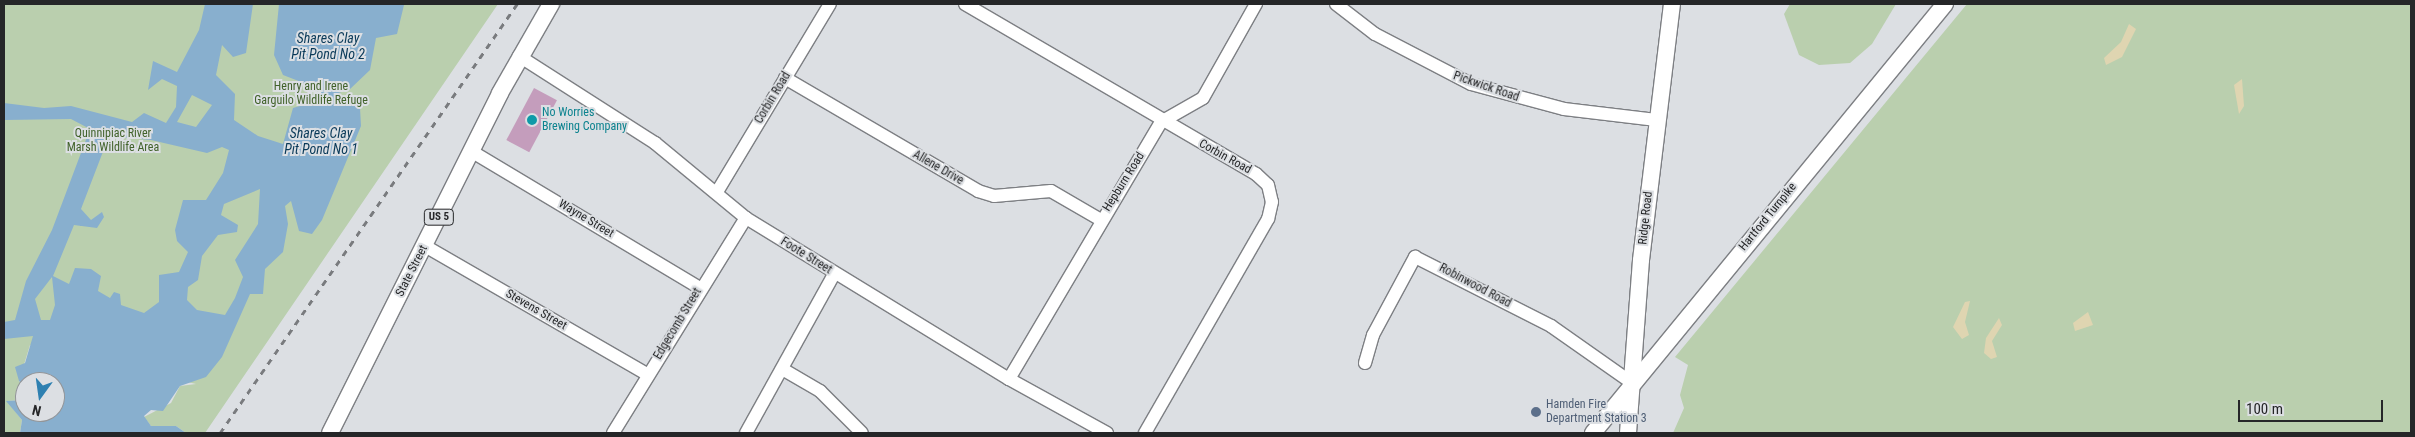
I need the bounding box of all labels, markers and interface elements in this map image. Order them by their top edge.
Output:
water label: Shares Clay Pit Pond No 2 [291,30,365,62]
street label: Pickwick Road [1451,69,1521,105]
street label: Corbin Road [752,70,794,126]
park label: Henry and Irene Garguilo Wildlife Refuge [254,80,368,108]
place label: No Worries Brewing Company [542,106,627,134]
marker: No Worries Brewing Company [526,114,538,126]
water label: Shares Clay Pit Pond No 1 [284,125,358,158]
park label: Quinnipiac River Marsh Wildlife Area [67,127,159,155]
street label: Corbin Road [1196,137,1254,177]
street label: Allene Drive [910,148,966,188]
street label: Hepburn Road [1100,150,1148,214]
street label: Hartford Turnpike [1736,180,1800,254]
street label: Ridge Road [1636,191,1656,245]
street label: Wayne Street [556,197,616,241]
road number: US 5 [423,208,455,226]
street label: Foote Street [778,235,834,277]
street label: State Street [393,243,431,299]
street label: Robinwood Road [1437,261,1513,311]
street label: Edgecomb Street [651,286,705,362]
street label: Stevens Street [503,287,569,333]
north arrow [15,372,65,422]
scale bar [2240,390,2385,422]
place label: Hamden Fire Department Station 3 [1546,398,1647,426]
text: 100 m [2246,400,2283,418]
text: N [31,402,43,419]
marker: Hamden Fire Department Station 3 [1530,406,1542,418]

